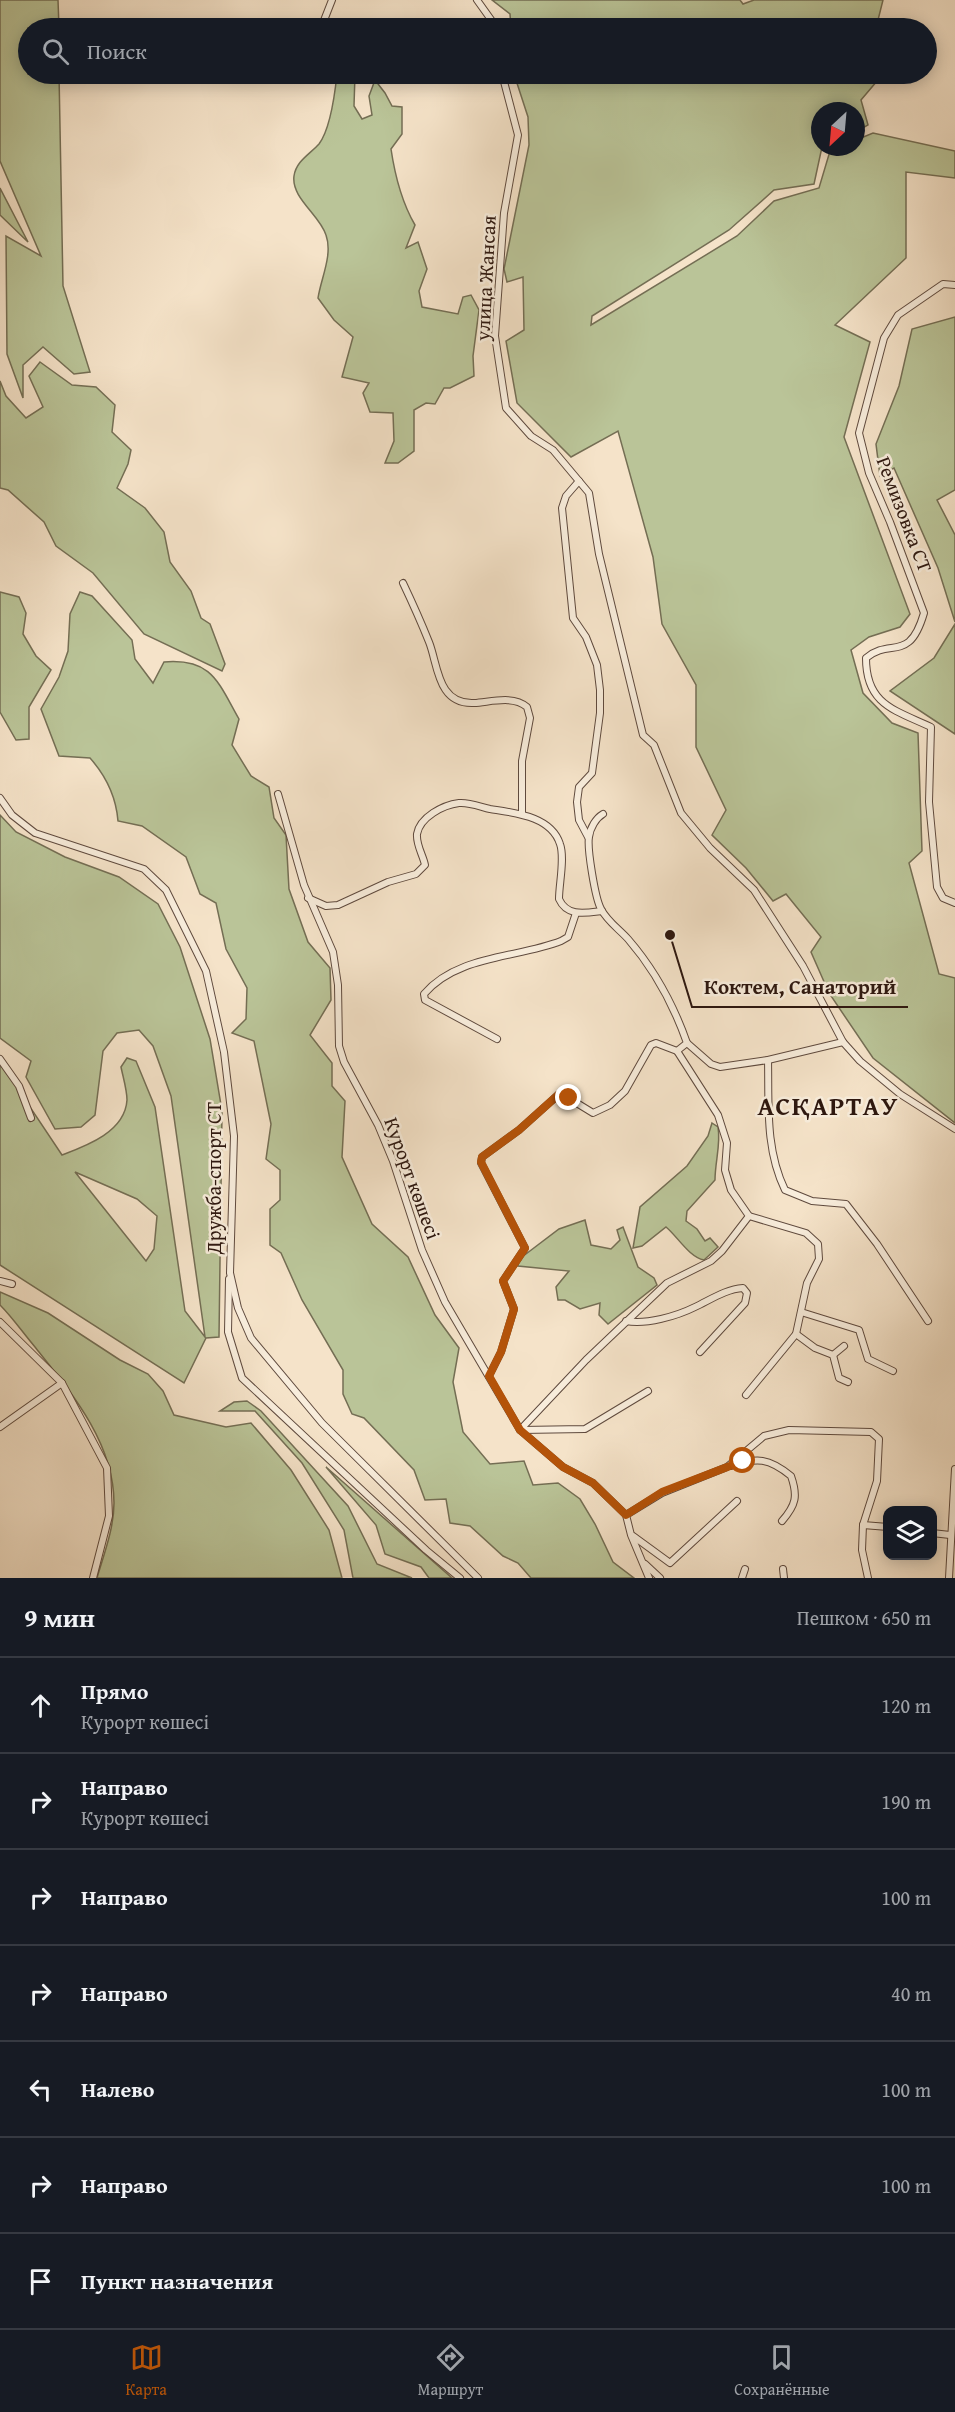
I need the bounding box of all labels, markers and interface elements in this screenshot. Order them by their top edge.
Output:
search box [18,18,937,84]
icon: search [39,35,72,68]
text: Поиск [87,35,147,67]
north arrow [811,102,865,156]
street label: улица Жансая [467,214,503,343]
street label: Ремизовка СТ [870,452,940,576]
callout: Коктем, Санаторий [692,968,908,1007]
text: Коктем, Санаторий [704,971,896,1002]
route end [555,1084,581,1110]
district label: АСҚАРТАУ [757,1086,899,1125]
street label: Дружба-спорт СТ [199,1102,228,1255]
street label: Курорт көшесі [377,1113,449,1243]
route start [729,1447,755,1473]
map controls [883,1506,937,1560]
button: layers [883,1506,937,1560]
text: 9 мин [24,1598,95,1637]
text: Пешком · 650 m [797,1603,931,1632]
text: Прямо [81,1675,148,1707]
icon: ahead [24,1689,57,1722]
text: 120 m [881,1691,931,1720]
text: Курорт көшесі [81,1707,209,1736]
text: Направо [81,1771,168,1803]
icon: right [24,1785,57,1818]
text: 190 m [881,1787,931,1816]
text: Курорт көшесі [81,1803,209,1832]
icon: right [24,1881,57,1914]
text: Направо [81,1881,168,1913]
text: 100 m [881,1883,931,1912]
icon: right [24,1977,57,2010]
text: Направо [81,1977,168,2009]
text: 40 m [891,1979,931,2008]
icon: left [24,2073,57,2106]
text: Налево [81,2073,154,2105]
text: 100 m [881,2075,931,2104]
icon: right [24,2169,57,2202]
text: Направо [81,2169,168,2201]
text: 100 m [881,2171,931,2200]
icon: arrive [24,2265,57,2298]
text: Пункт назначения [81,2265,273,2297]
tab: Карта [125,2341,167,2401]
tab: Маршрут [418,2341,483,2401]
tab: Сохранённые [734,2341,830,2401]

